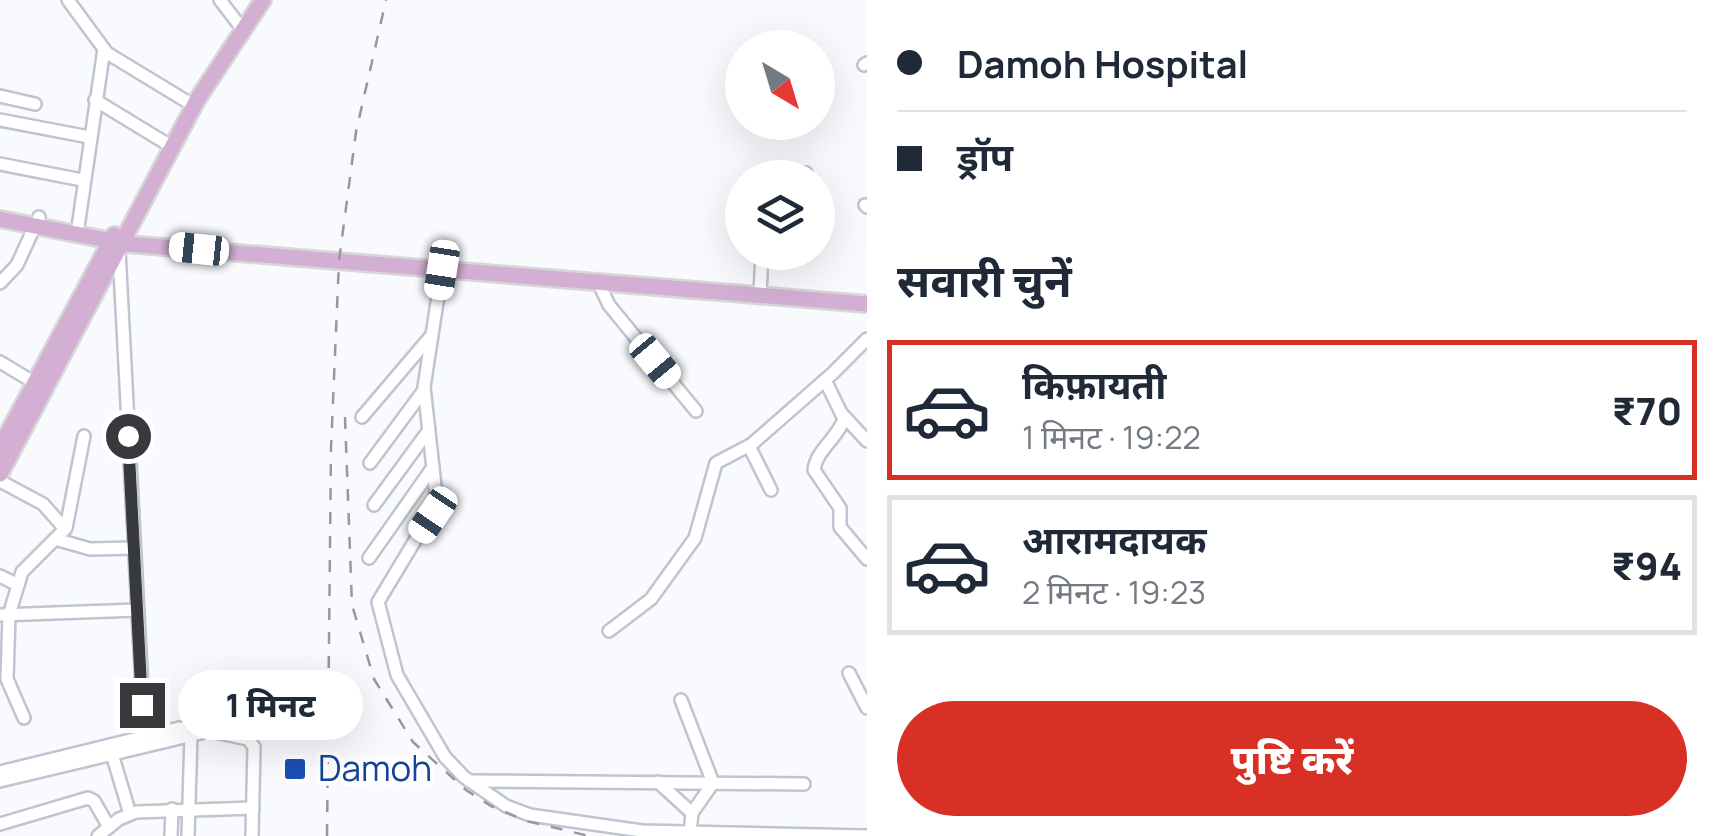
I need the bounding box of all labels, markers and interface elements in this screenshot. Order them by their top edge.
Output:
north arrow [725,30,835,140]
map controls [725,30,835,270]
text: Damoh Hospital [957,37,1248,89]
text: ड्रॉप [957,130,1013,182]
button: layers [725,160,835,270]
car [168,231,230,267]
car [422,238,462,302]
text: सवारी चुनें [897,249,1072,311]
car [624,328,686,394]
text: किफ़ायती [1022,358,1166,410]
icon: car [902,365,992,455]
text: ₹70 [1612,384,1682,436]
route start [106,414,151,459]
text: 1 मिनट · 19:22 [1022,415,1201,459]
car [404,482,462,548]
text: आरामदायक [1022,513,1206,565]
icon: car [902,520,992,610]
text: ₹94 [1611,539,1682,591]
text: 2 मिनट · 19:23 [1022,570,1206,614]
callout: 1 मिनट [177,670,362,740]
route end [120,683,165,728]
text: 1 मिनट [226,683,315,727]
button: पुष्टि करें [897,701,1687,816]
place label: Damoh [318,744,432,792]
marker: Damoh [282,756,308,782]

